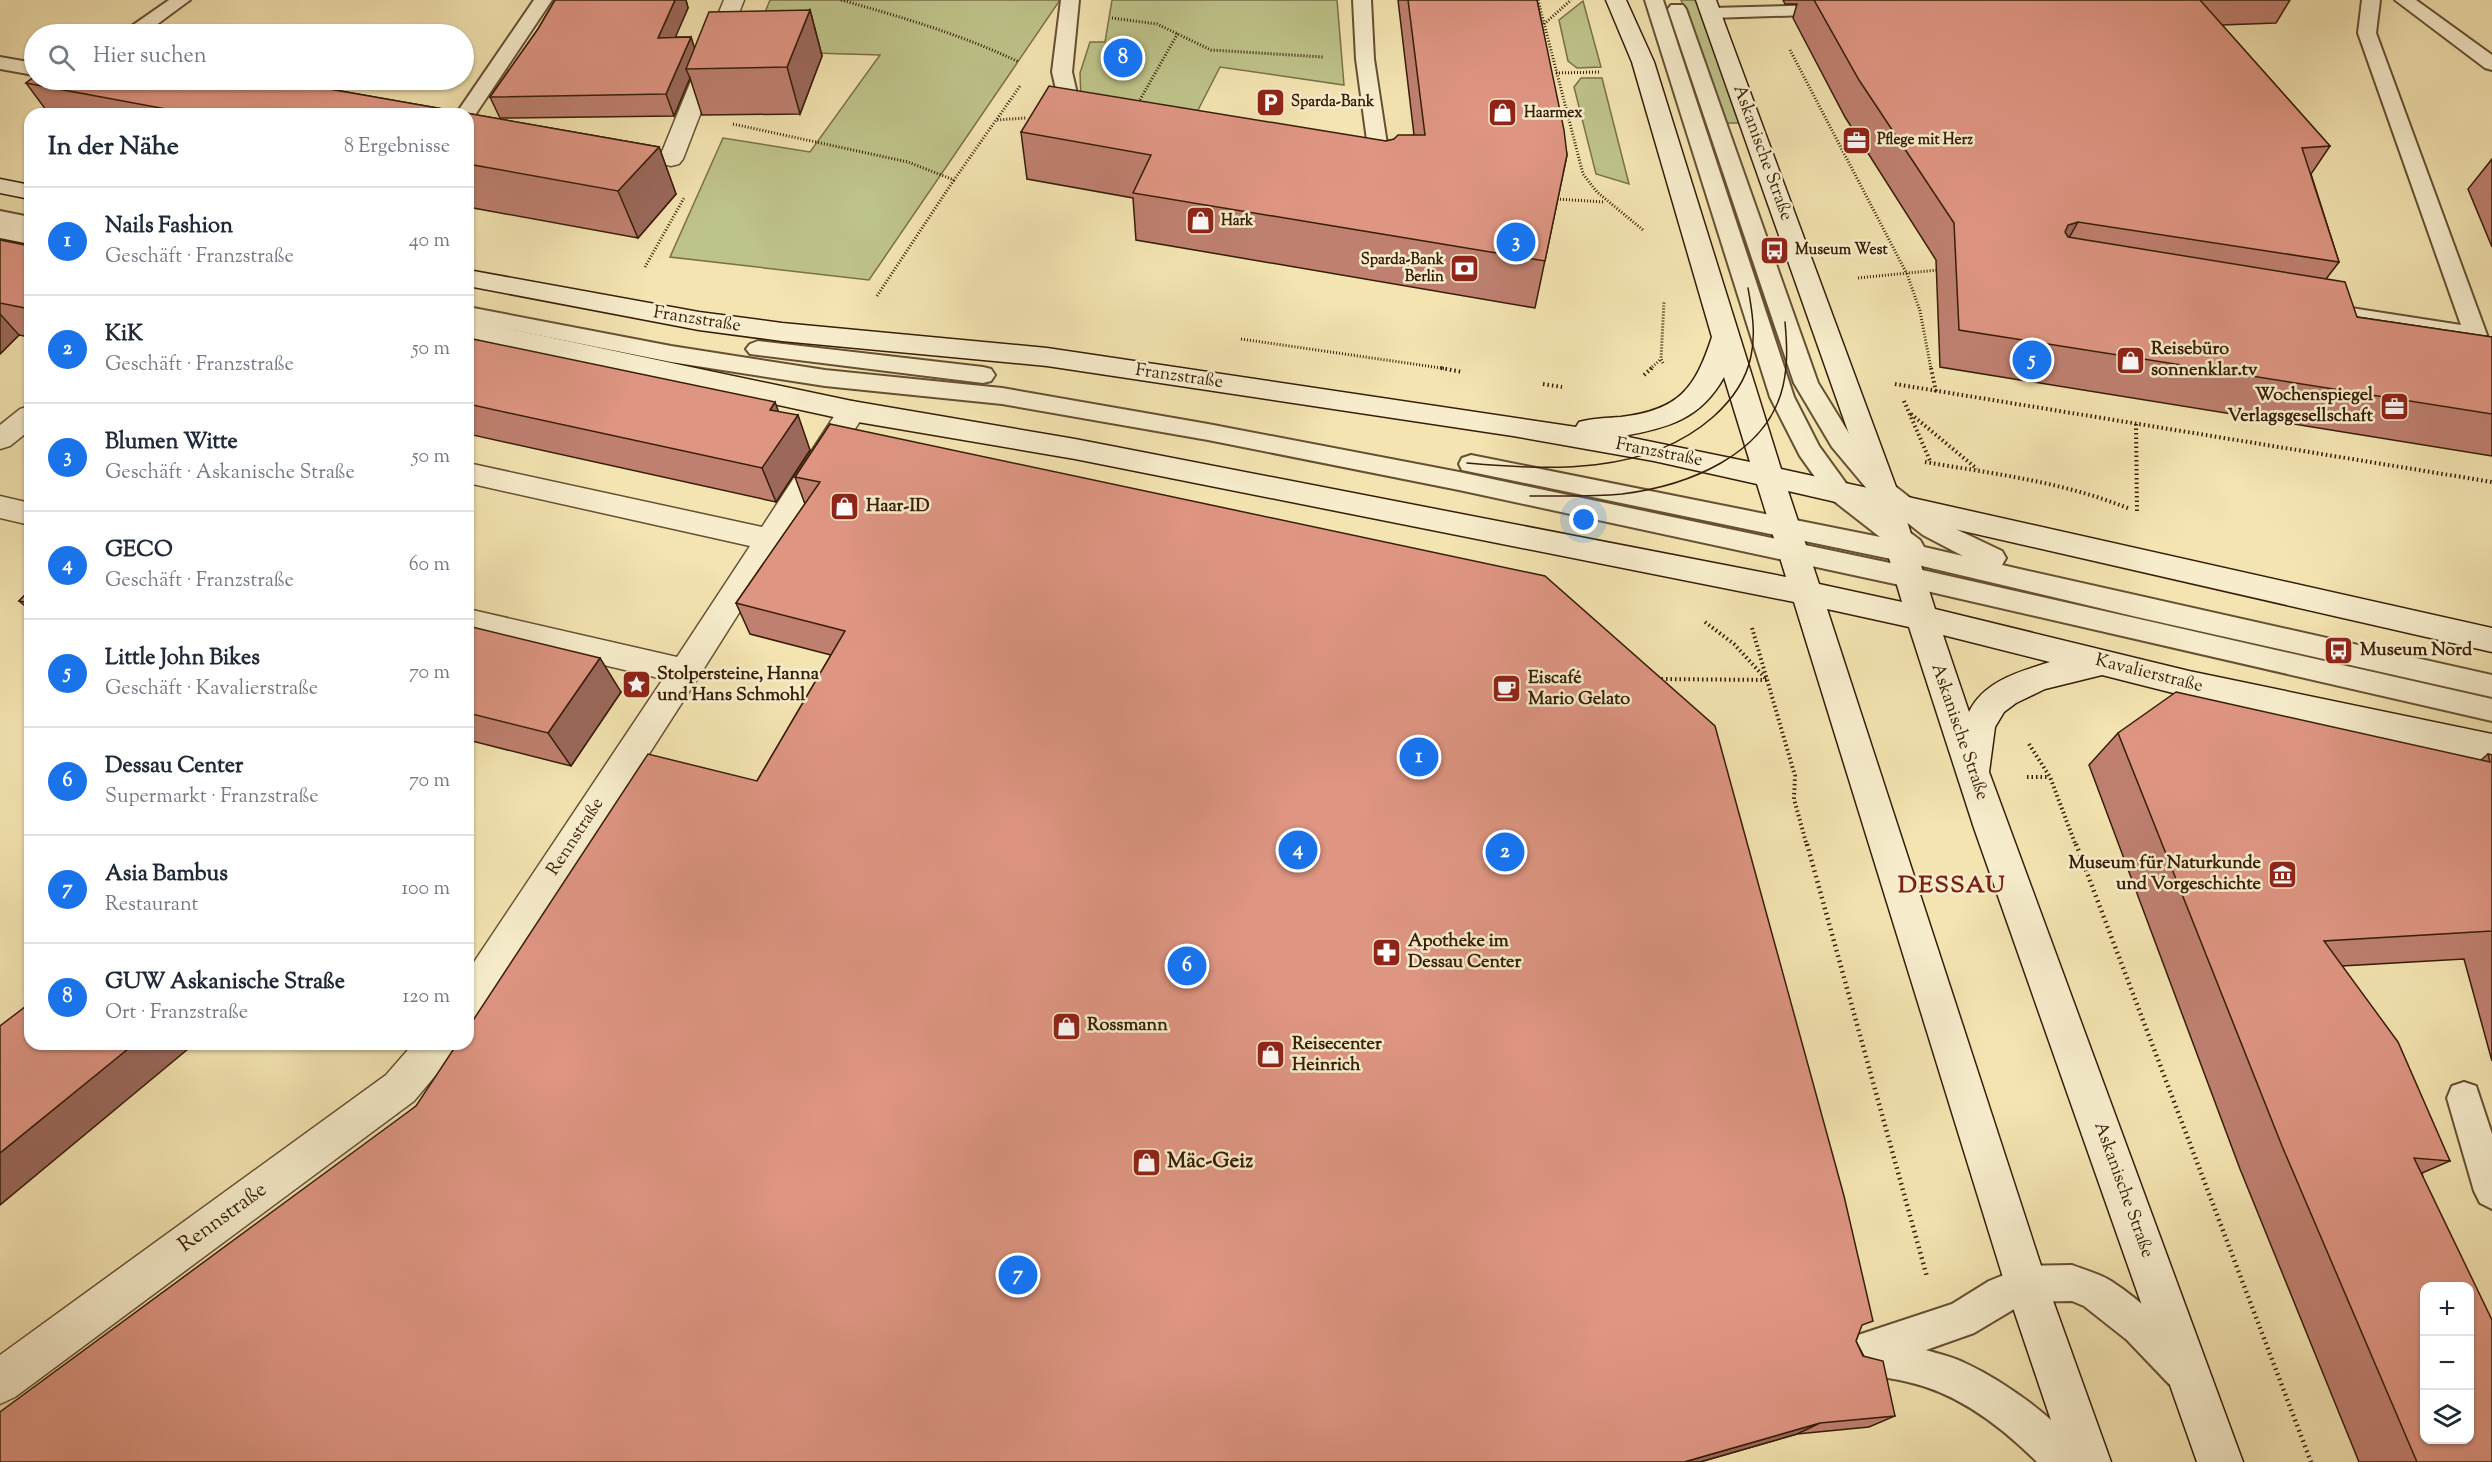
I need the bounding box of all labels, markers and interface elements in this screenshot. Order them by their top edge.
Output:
search box [24,24,474,90]
pin: 8 [1104,36,1142,80]
icon: search [45,41,78,74]
text: Hier suchen [93,41,207,73]
street label: Askanische Straße [1725,81,1799,225]
parking icon: Sparda-Bank [1254,86,1286,118]
place label: Sparda-Bank [1291,92,1375,113]
shop icon: Haarmex [1487,97,1519,129]
place label: Haarmex [1524,103,1583,124]
office icon: Pflege mit Herz [1840,124,1872,156]
text: In der Nähe [48,129,179,166]
place label: Pflege mit Herz [1877,130,1973,151]
text: 8 Ergebnisse [344,133,450,162]
shop icon: Hark [1184,205,1216,237]
text: Nails Fashion [105,211,233,243]
place label: Hark [1221,211,1254,232]
pin: 3 [1496,220,1536,264]
text: 1 [64,227,71,256]
text: 40 m [409,227,450,256]
bus stop icon: Museum West [1758,234,1790,266]
place label: Museum West [1795,240,1888,261]
text: Geschäft · Franzstraße [105,243,294,272]
place label: Sparda-Bank Berlin [1361,250,1445,288]
bank icon: Sparda-Bank Berlin [1449,253,1481,285]
street label: Franzstraße [651,300,743,340]
text: KiK [105,319,143,351]
text: 2 [63,335,72,364]
text: 50 m [412,335,450,364]
place label: Reisebüro sonnenklar.tv [2151,337,2258,384]
pin: 5 [2012,338,2052,382]
shop icon: Reisebüro sonnenklar.tv [2114,344,2146,376]
text: Geschäft · Franzstraße [105,351,294,380]
street label: Franzstraße [1133,358,1225,396]
place label: Wochenspiegel Verlagsgesellschaft [2227,383,2374,430]
office icon: Wochenspiegel Verlagsgesellschaft [2378,390,2410,422]
text: Blumen Witte [105,427,238,459]
street label: Franzstraße [1613,432,1705,474]
text: 3 [63,443,72,472]
text: 50 m [412,443,450,472]
text: Geschäft · Askanische Straße [105,459,355,488]
shop icon: Haar-ID [829,491,861,523]
place label: Haar-ID [866,494,930,520]
your location [1569,505,1598,534]
text: GECO [105,535,173,567]
text: 4 [62,551,73,580]
text: 60 m [409,551,450,580]
text: Geschäft · Franzstraße [105,567,294,596]
bus stop icon: Museum Nord [2323,635,2355,667]
place label: Museum Nord [2360,638,2473,664]
text: Little John Bikes [105,643,260,675]
street label: Kavalierstraße [2092,648,2206,700]
text: 5 [64,659,71,688]
text: 70 m [409,659,450,688]
street label: Askanische Straße [1923,660,1995,804]
place label: Stolpersteine, Hanna und Hans Schmohl [657,662,820,709]
place label: Eiscafé Mario Gelato [1528,666,1630,713]
place icon: Stolpersteine, Hanna und Hans Schmohl [620,669,652,701]
cafe icon: Eiscafé Mario Gelato [1491,673,1523,705]
text: Geschäft · Kavalierstraße [105,675,318,704]
pin: 1 [1400,734,1438,780]
text: Dessau Center [105,751,243,783]
text: 6 [63,767,72,796]
text: 70 m [409,767,450,796]
text: Supermarkt · Franzstraße [105,783,319,812]
street label: Rennstraße [541,793,611,881]
pin: 4 [1278,828,1318,872]
pin: 2 [1486,830,1524,874]
place label: Museum für Naturkunde und Vorgeschichte [2068,851,2262,898]
museum icon: Museum für Naturkunde und Vorgeschichte [2266,858,2298,890]
text: Asia Bambus [105,859,228,891]
district label: DESSAU [1898,869,2006,903]
text: 7 [62,875,73,904]
text: 100 m [401,875,450,904]
text: Restaurant [105,891,198,920]
place label: Apotheke im Dessau Center [1408,929,1521,976]
pharmacy icon: Apotheke im Dessau Center [1371,936,1403,968]
pin: 6 [1168,944,1206,988]
text: GUW Askanische Straße [105,967,345,999]
text: 8 [63,983,73,1012]
text: 120 m [402,983,450,1012]
text: Ort · Franzstraße [105,999,248,1028]
shop icon: Rossmann [1050,1010,1082,1042]
place label: Rossmann [1087,1013,1168,1039]
place label: Reisecenter Heinrich [1292,1032,1382,1079]
shop icon: Reisecenter Heinrich [1255,1039,1287,1071]
street label: Askanische Straße [2086,1118,2160,1262]
shop icon: Mäc-Geiz [1130,1146,1162,1178]
place label: Mäc-Geiz [1167,1147,1253,1177]
street label: Rennstraße [173,1176,273,1260]
pin: 7 [998,1252,1038,1298]
map controls [2420,1282,2474,1444]
button: + [2420,1282,2474,1336]
button: − [2420,1336,2474,1390]
button: layers [2420,1390,2474,1444]

